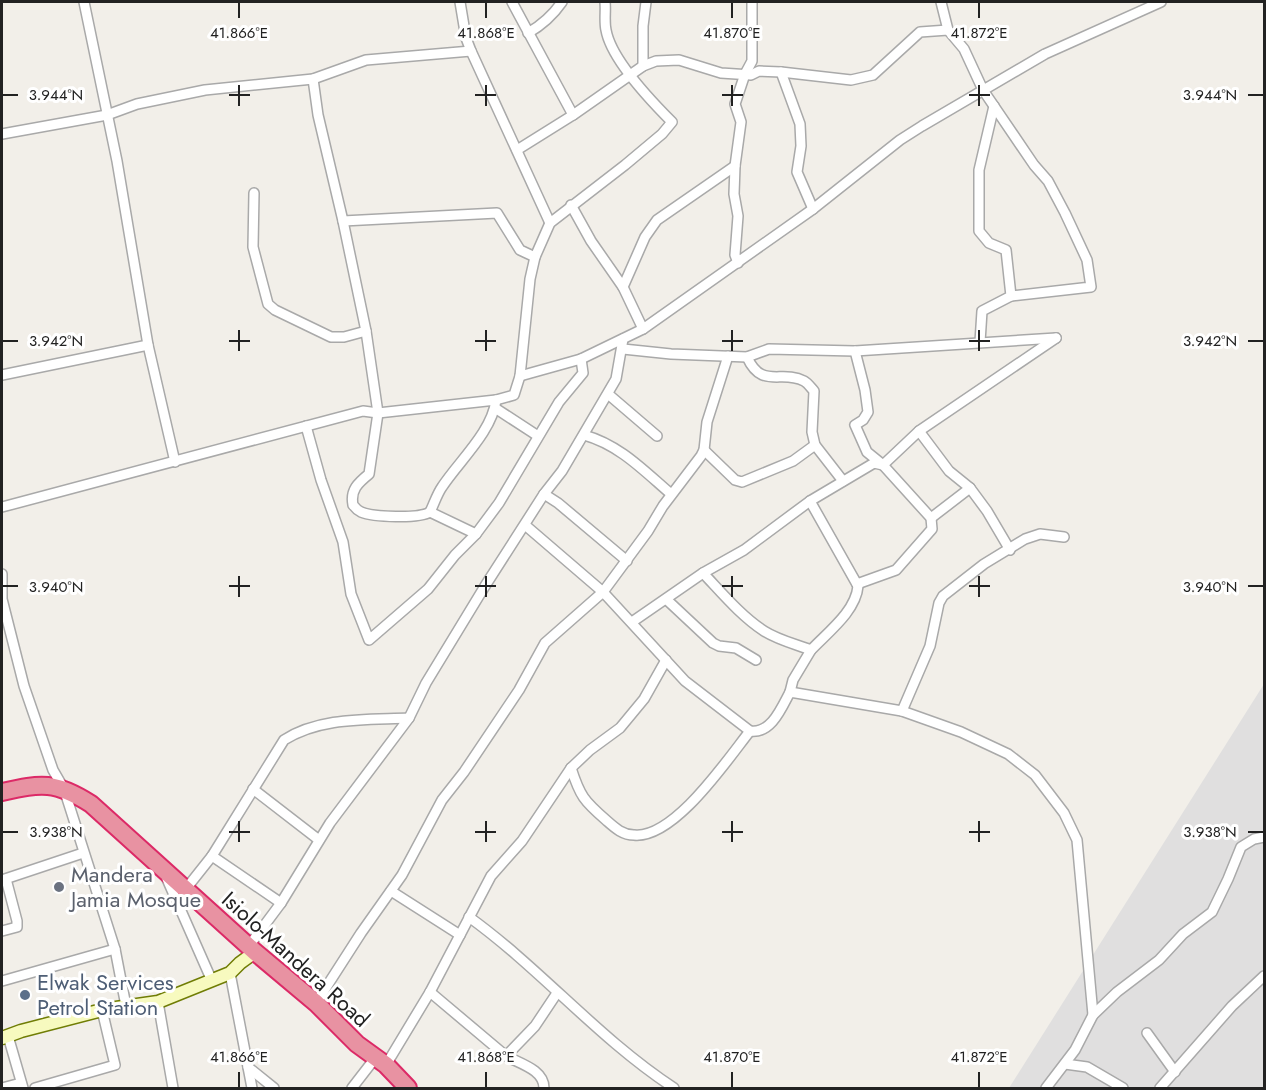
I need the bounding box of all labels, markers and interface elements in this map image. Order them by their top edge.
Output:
text: 41.866°E [210,22,268,44]
text: 41.868°E [457,22,515,44]
text: 41.870°E [703,22,761,44]
text: 41.872°E [951,22,1007,44]
text: 3.944°N [29,84,83,106]
text: 3.944°N [1183,84,1237,106]
text: 3.942°N [29,330,83,352]
text: 3.942°N [1183,330,1237,352]
text: 3.940°N [29,576,83,598]
text: 3.940°N [1183,576,1237,598]
text: 3.938°N [29,821,83,843]
text: 3.938°N [1183,821,1237,843]
place label: Mandera Jamia Mosque [68,858,201,915]
marker: Mandera Jamia Mosque [52,880,66,894]
street label: Isiolo-Mandera Road [215,884,377,1034]
place label: Elwak Services Petrol Station [37,966,174,1023]
marker: Elwak Services Petrol Station [18,988,32,1002]
text: 41.866°E [210,1046,268,1068]
text: 41.868°E [457,1046,515,1068]
text: 41.870°E [703,1046,761,1068]
text: 41.872°E [951,1046,1007,1068]

